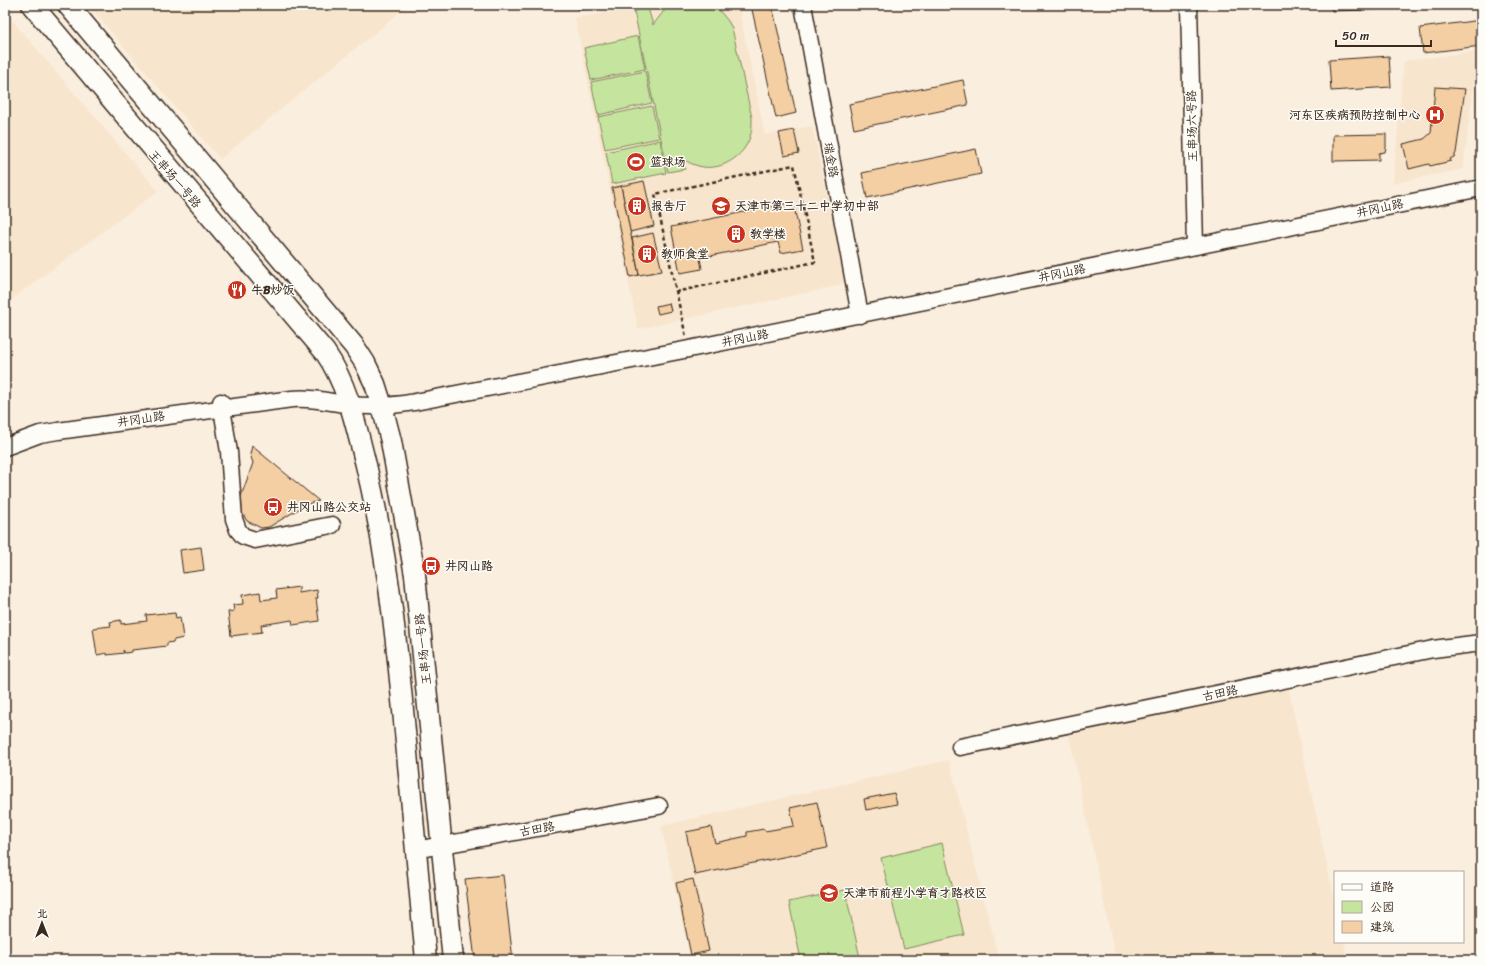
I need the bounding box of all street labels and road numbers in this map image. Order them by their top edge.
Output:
street label: 王串场六号路 [1180,90,1204,162]
street label: 瑞金路 [817,140,845,180]
street label: 王串场一号路 [143,145,207,213]
street label: 井冈山路 [1354,192,1406,224]
street label: 井冈山路 [1036,257,1088,289]
street label: 井冈山路 [719,323,771,353]
street label: 井冈山路 [116,405,166,433]
street label: 王串场一号路 [408,612,438,686]
street label: 古田路 [1200,678,1240,708]
street label: 古田路 [517,815,557,843]

